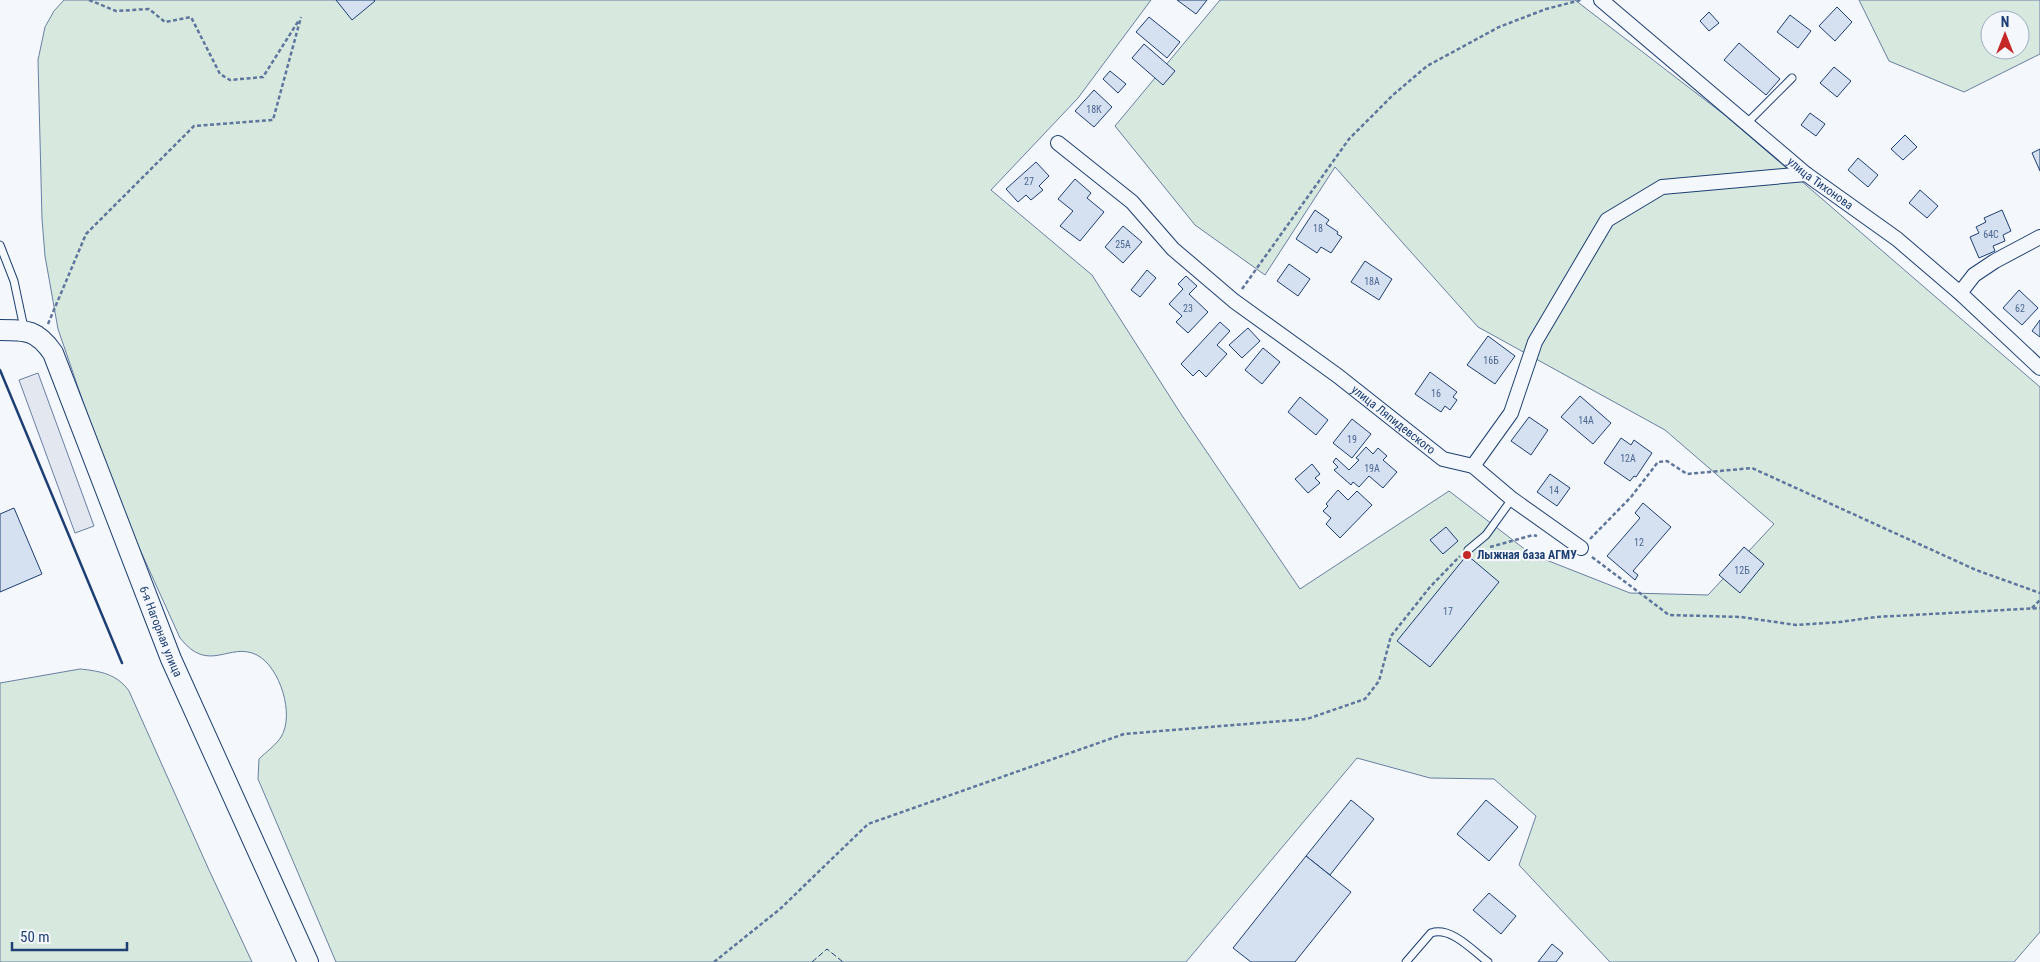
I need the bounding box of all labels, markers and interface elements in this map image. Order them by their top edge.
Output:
north arrow [1980,10,2030,60]
text: N [2001,14,2009,30]
house number: 18К [1086,104,1102,115]
street label: улица Тихонова [1785,154,1856,213]
house number: 27 [1024,176,1034,187]
house number: 18 [1313,223,1323,234]
house number: 64С [1983,229,1999,240]
house number: 25А [1115,239,1131,250]
house number: 18А [1364,276,1380,287]
house number: 23 [1183,303,1193,314]
house number: 62 [2015,303,2025,314]
house number: 16Б [1483,355,1499,366]
street label: улица Ляпидевского [1349,382,1438,457]
house number: 16 [1431,388,1441,399]
house number: 14А [1578,415,1594,426]
house number: 19 [1347,434,1357,445]
house number: 12А [1620,453,1636,464]
house number: 19А [1364,463,1380,474]
house number: 14 [1549,485,1559,496]
house number: 12 [1634,537,1644,548]
place label: Лыжная база АГМУ [1477,548,1577,562]
marker: Лыжная база АГМУ [1461,549,1473,561]
house number: 12Б [1734,565,1750,576]
street label: 6-я Нагорная улица [137,584,185,679]
house number: 17 [1443,606,1453,617]
scale bar [12,920,128,952]
text: 50 m [20,928,50,946]

